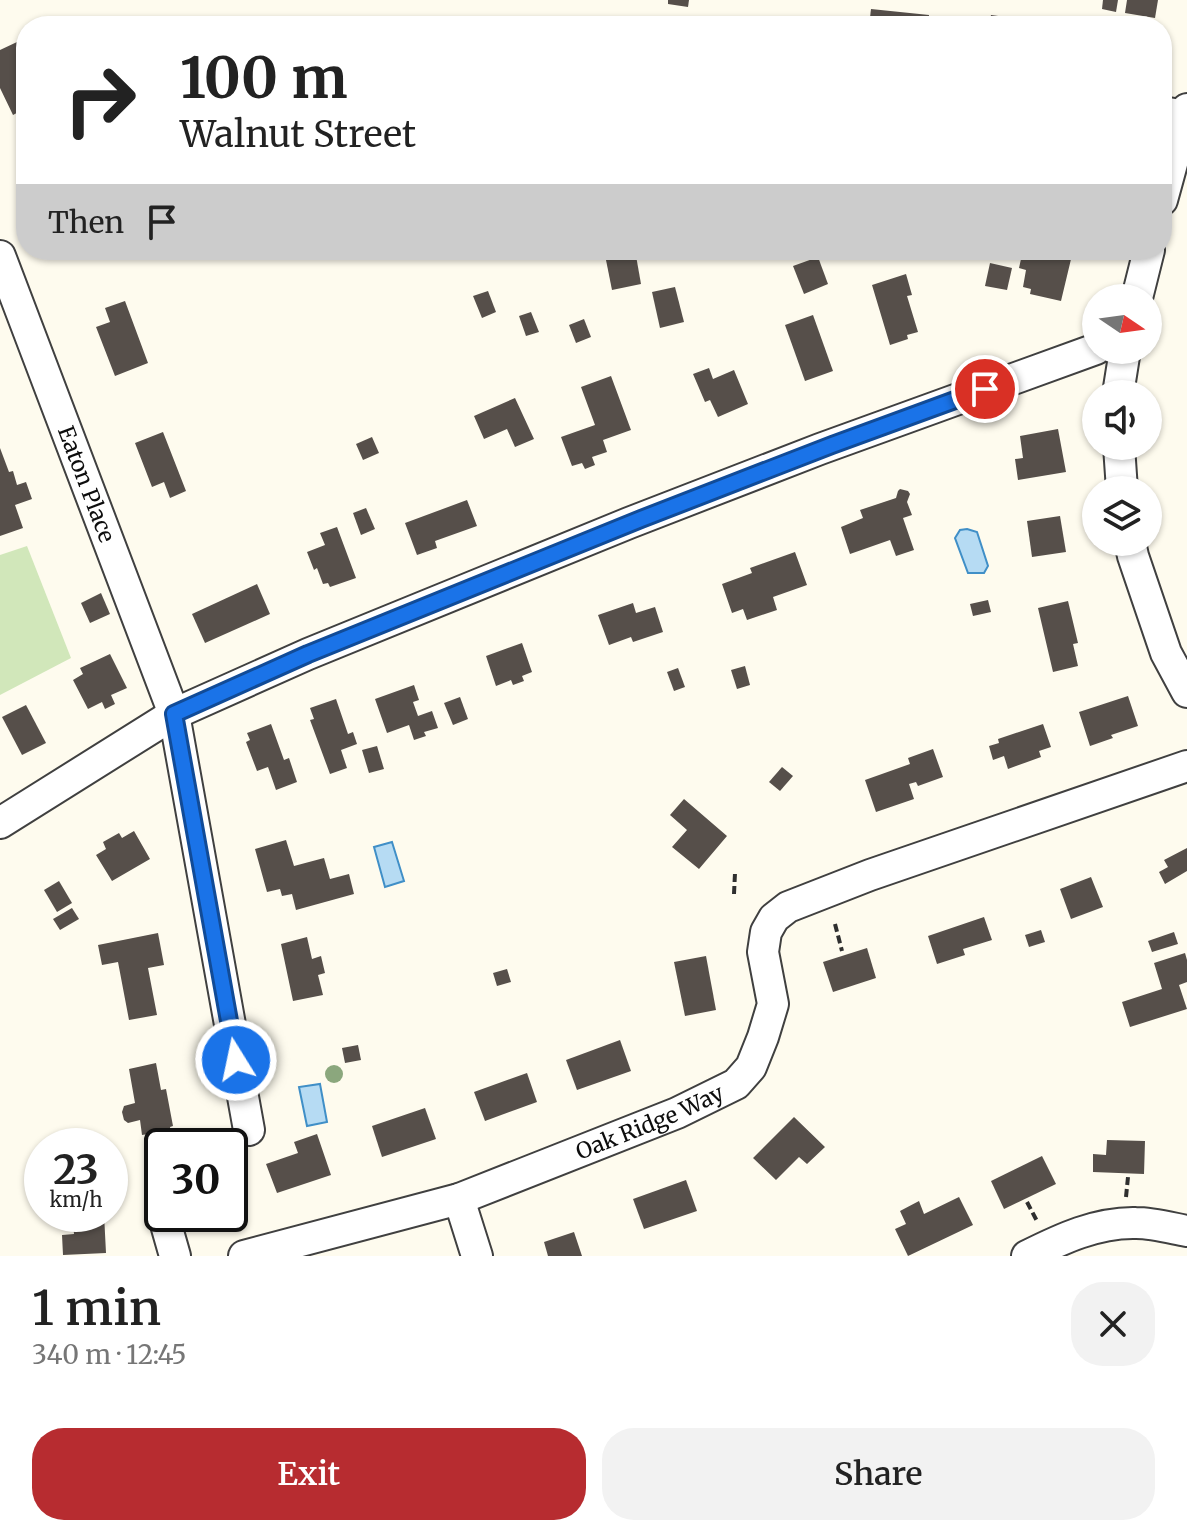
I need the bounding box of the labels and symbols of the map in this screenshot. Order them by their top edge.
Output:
north arrow [1082,284,1162,364]
pin [951,355,1019,423]
street label: Eaton Place [52,422,121,546]
position arrow [194,1018,278,1102]
street label: Oak Ridge Way [572,1078,728,1166]
speed limit sign: 30 [144,1128,248,1232]

